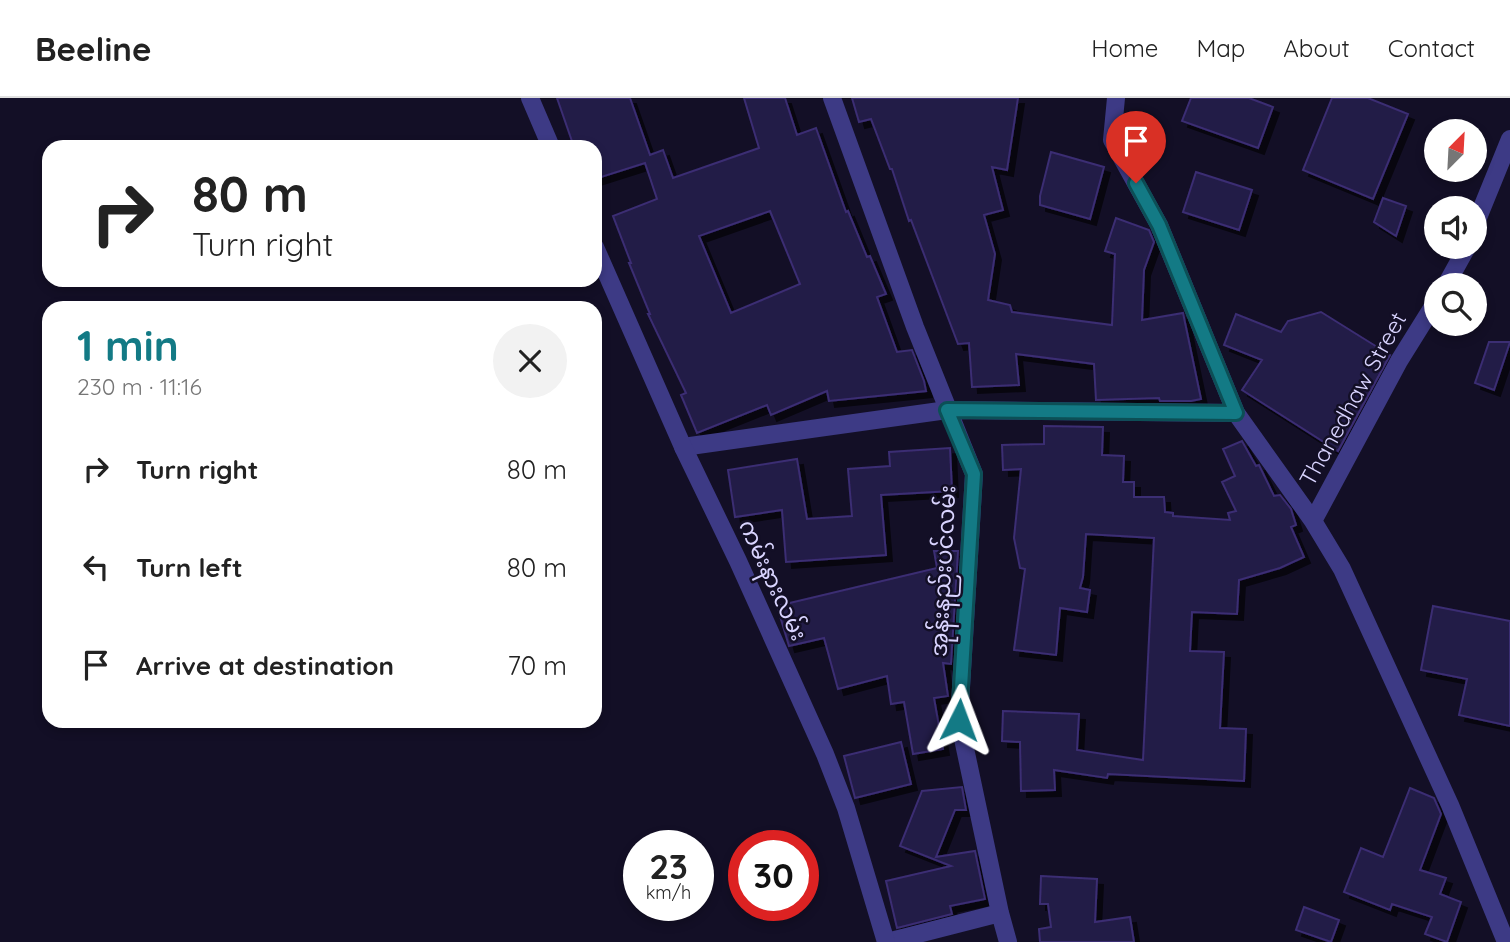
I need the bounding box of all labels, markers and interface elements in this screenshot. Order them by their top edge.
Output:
text: Beeline [35,28,151,69]
text: Home [1091,33,1158,63]
text: Map [1196,33,1245,63]
text: About [1283,33,1350,63]
text: Contact [1388,33,1475,63]
pin [1106,111,1166,183]
north arrow [1424,119,1488,182]
map controls [1424,119,1487,336]
icon: arrive [1117,122,1155,160]
text: 80 m [192,163,308,224]
icon: right [77,168,168,259]
button: sound [1424,196,1487,259]
text: Turn right [192,224,333,264]
button: search [1424,273,1487,336]
street label: Thanedhaw Street [1293,307,1412,491]
text: 1 min [77,319,179,372]
button: close [493,324,567,398]
text: 230 m · 11:16 [77,372,202,401]
icon: right [77,450,115,488]
text: Turn right [136,453,258,486]
text: 80 m [507,453,567,486]
street label: အုန်းနည်းပင်လမ်း [923,484,966,658]
street label: ကမ်းနားလမ်း [728,514,815,647]
icon: left [77,548,115,586]
text: Turn left [136,551,243,584]
text: 80 m [507,551,567,584]
icon: arrive [77,646,115,684]
text: Arrive at destination [136,649,394,682]
text: 70 m [507,649,567,682]
position arrow [922,683,996,757]
speed limit sign: 30 [728,830,819,921]
text: 23 [649,844,688,888]
text: km/h [646,881,691,904]

